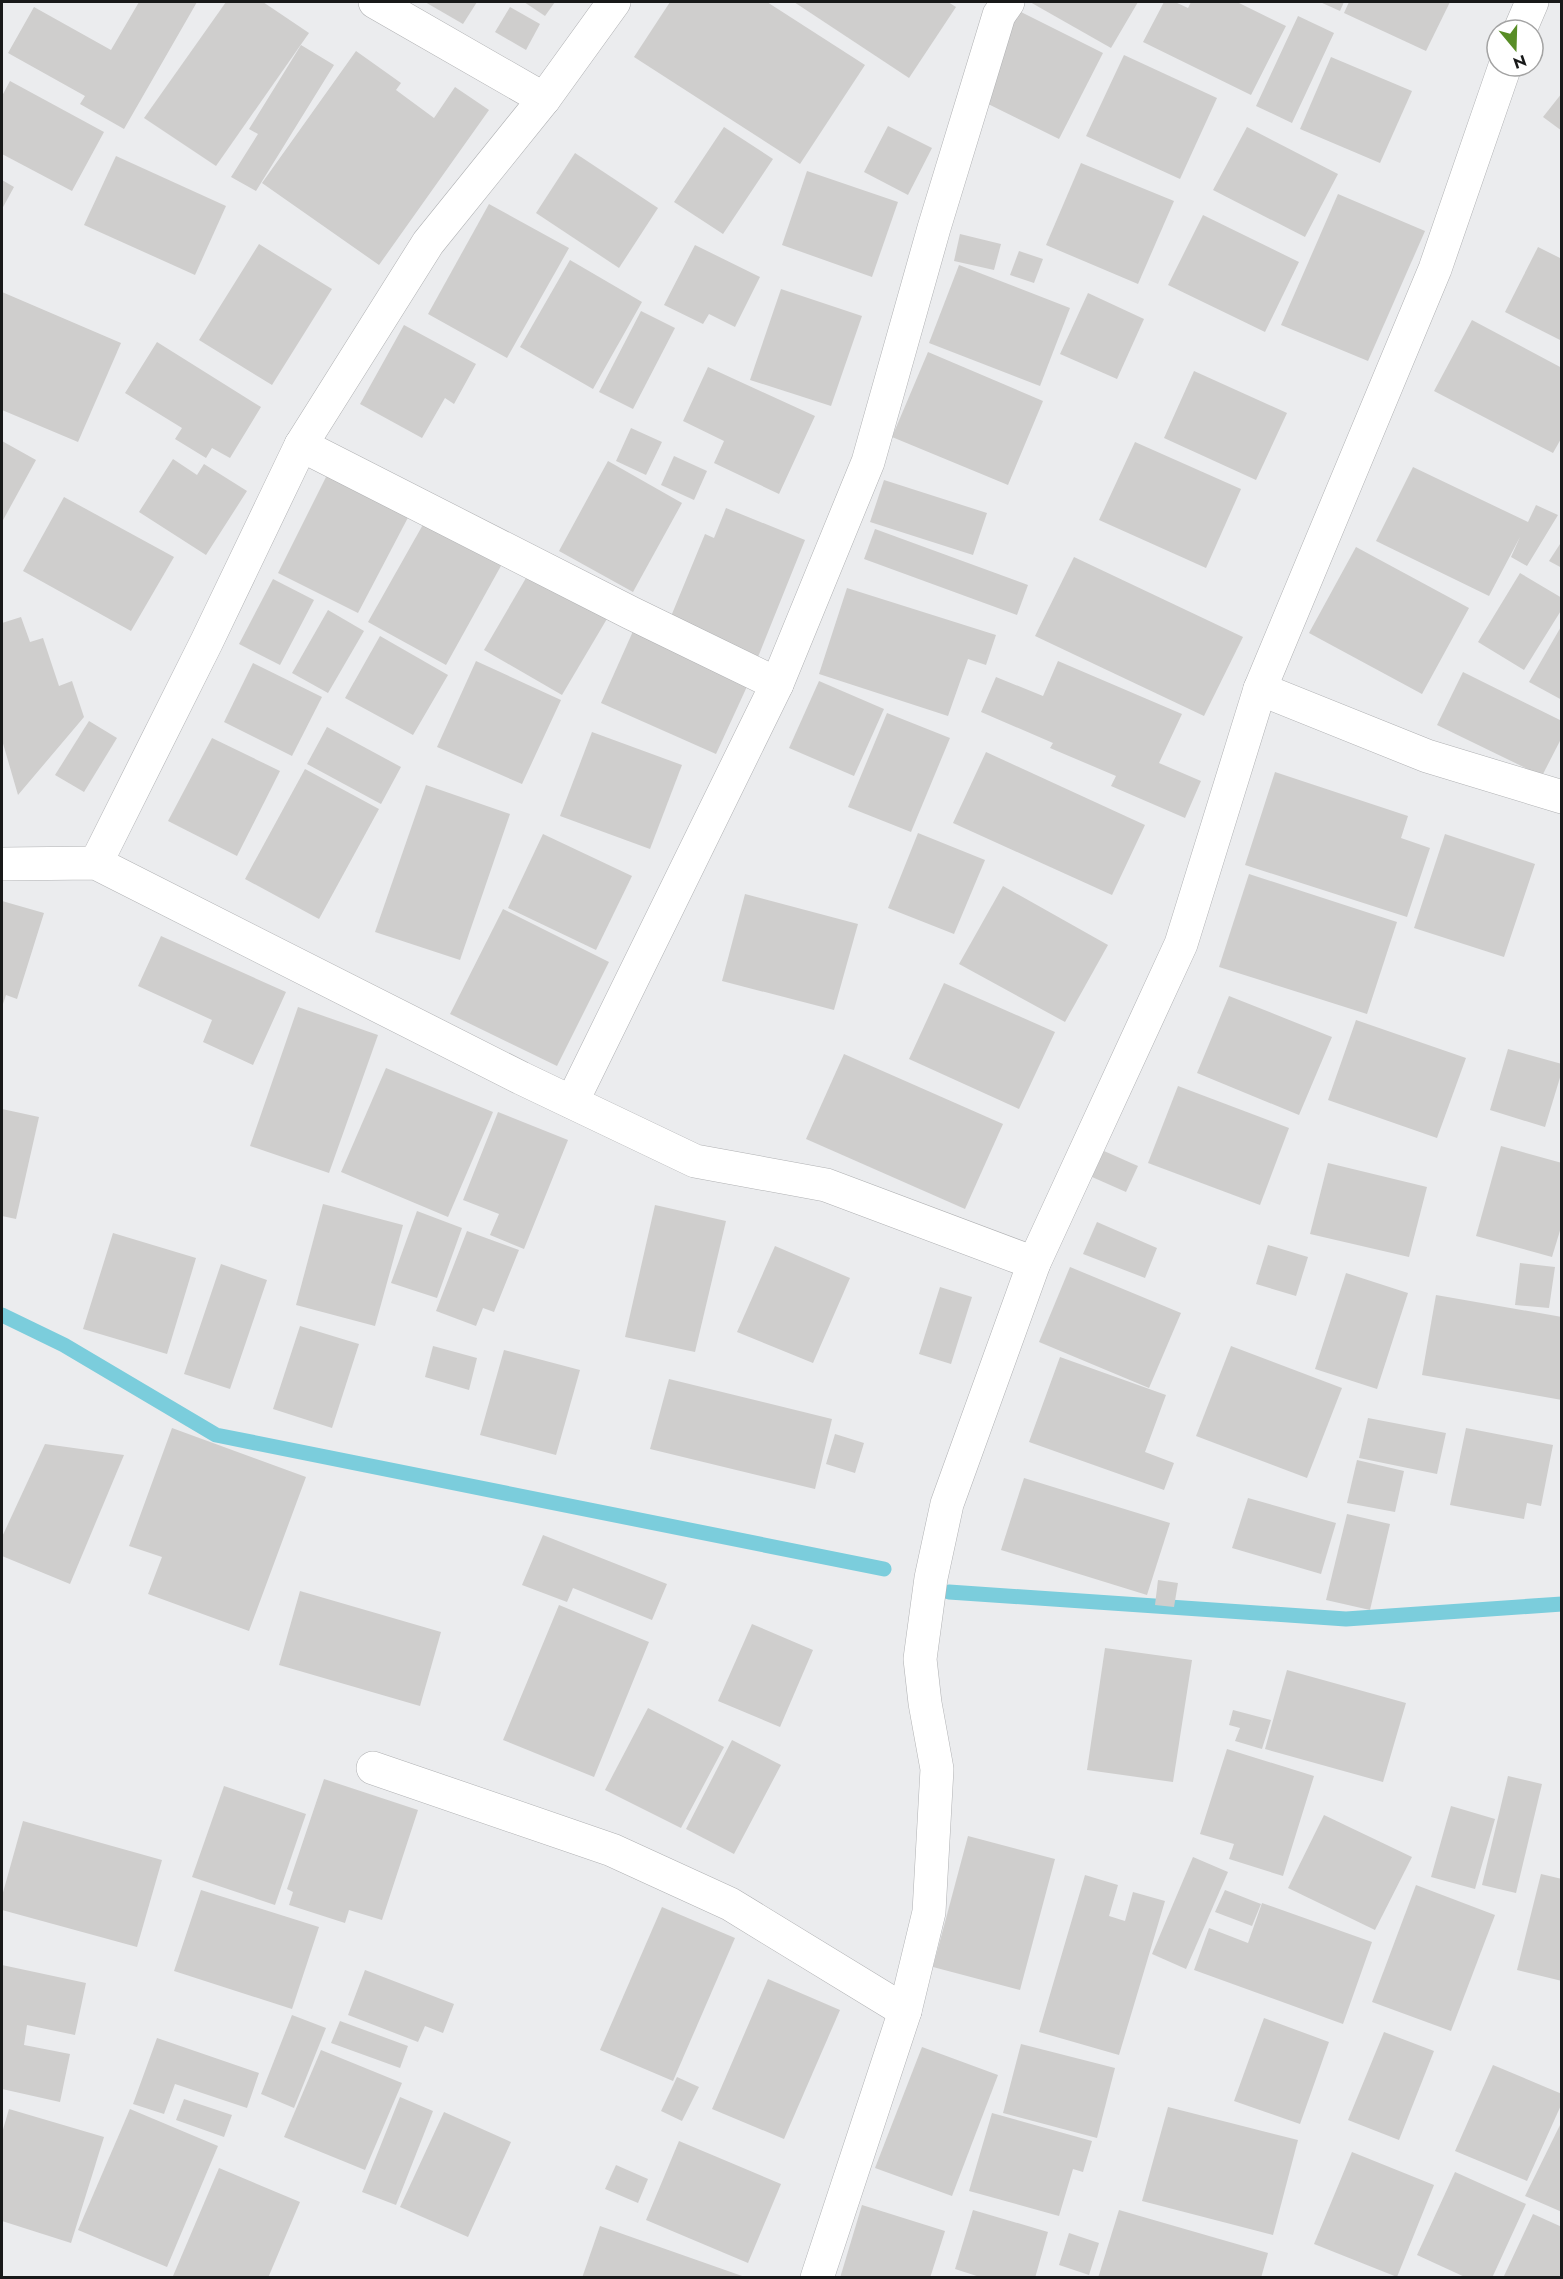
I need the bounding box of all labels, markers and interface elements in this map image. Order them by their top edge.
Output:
north arrow [1485,18,1545,78]
text: N [1510,49,1529,75]

